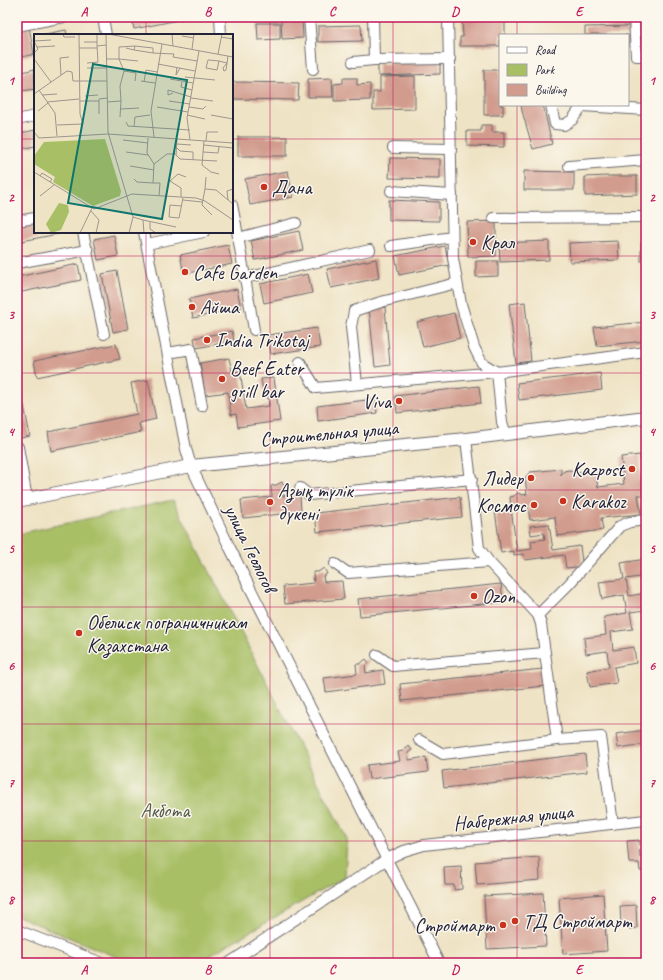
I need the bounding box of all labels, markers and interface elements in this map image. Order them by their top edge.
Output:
text: A [81,4,89,20]
text: B [205,4,213,20]
text: C [329,4,337,20]
text: D [451,4,460,20]
text: E [576,4,585,20]
inset map [34,34,233,233]
legend [499,34,629,106]
text: Road [535,42,557,58]
text: Park [535,62,556,78]
text: 1 [8,73,16,89]
text: 1 [649,73,657,89]
text: Building [535,82,567,98]
place label: Дана [272,175,313,200]
marker: Дана [259,182,269,192]
text: 2 [8,190,15,206]
text: 2 [649,190,656,206]
place label: Крал [481,230,516,255]
marker: Крал [468,237,478,247]
place label: Cafe Garden [193,260,278,285]
marker: Cafe Garden [180,267,190,277]
place label: Айша [200,295,240,320]
marker: Айша [187,302,197,312]
text: 3 [8,307,15,323]
text: 3 [649,307,656,323]
place label: India Trikotaj [215,328,311,353]
marker: India Trikotaj [202,335,212,345]
place label: Beef Eater grill bar [230,356,305,404]
marker: Beef Eater grill bar [217,374,227,384]
place label: Viva [363,389,393,414]
marker: Viva [394,396,404,406]
street label: Строительная улица [259,415,401,452]
text: 4 [8,424,16,440]
text: 4 [649,424,657,440]
place label: Kazpost [572,457,626,482]
marker: Kazpost [627,464,637,474]
place label: Лидер [483,466,524,491]
marker: Лидер [526,473,536,483]
place label: Азық түлік дүкені [278,478,354,526]
place label: Кarakoz [571,489,627,514]
place label: Космос [477,493,527,518]
marker: Кarakoz [558,496,568,506]
marker: Азық түлік дүкені [265,497,275,507]
street label: улица Геологов [218,499,284,599]
marker: Космос [529,500,539,510]
text: 5 [8,541,15,557]
text: 5 [649,541,656,557]
place label: Ozon [482,584,516,609]
marker: Ozon [469,591,479,601]
place label: Обелиск пограничникам Казахстана [87,610,248,659]
marker: Обелиск пограничникам Казахстана [74,628,84,638]
text: 6 [8,658,15,674]
text: 6 [649,658,656,674]
text: 7 [8,775,15,791]
text: 7 [649,775,656,791]
park label: Акбота [141,798,191,823]
street label: Набережная улица [452,799,576,836]
text: 8 [8,892,16,908]
text: 8 [649,892,657,908]
place label: ТД Строймарт [523,909,633,934]
place label: Строймарт [414,913,496,938]
marker: ТД Строймарт [510,916,520,926]
marker: Строймарт [498,920,508,930]
text: A [81,962,89,978]
text: B [205,962,213,978]
text: C [329,962,337,978]
text: D [451,962,460,978]
text: E [576,962,585,978]

